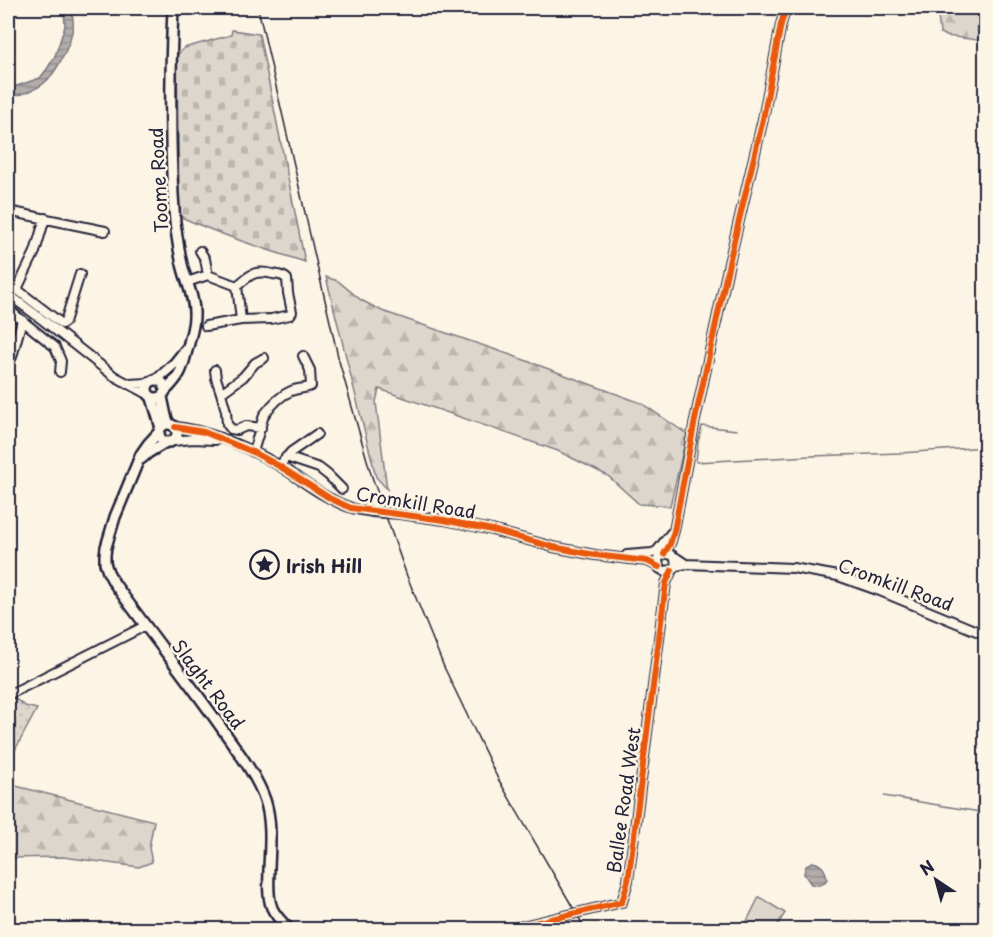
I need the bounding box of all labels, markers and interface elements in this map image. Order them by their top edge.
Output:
street label: Toome Road [142,127,174,233]
street label: Cromkill Road [354,479,478,525]
place icon: Irish Hill [249,549,281,581]
street label: Cromkill Road [835,551,957,617]
place label: Irish Hill [286,552,362,579]
street label: Slaght Road [166,634,252,734]
street label: Ballee Road West [599,725,647,875]
north arrow [906,850,966,910]
text: N [914,854,939,880]

